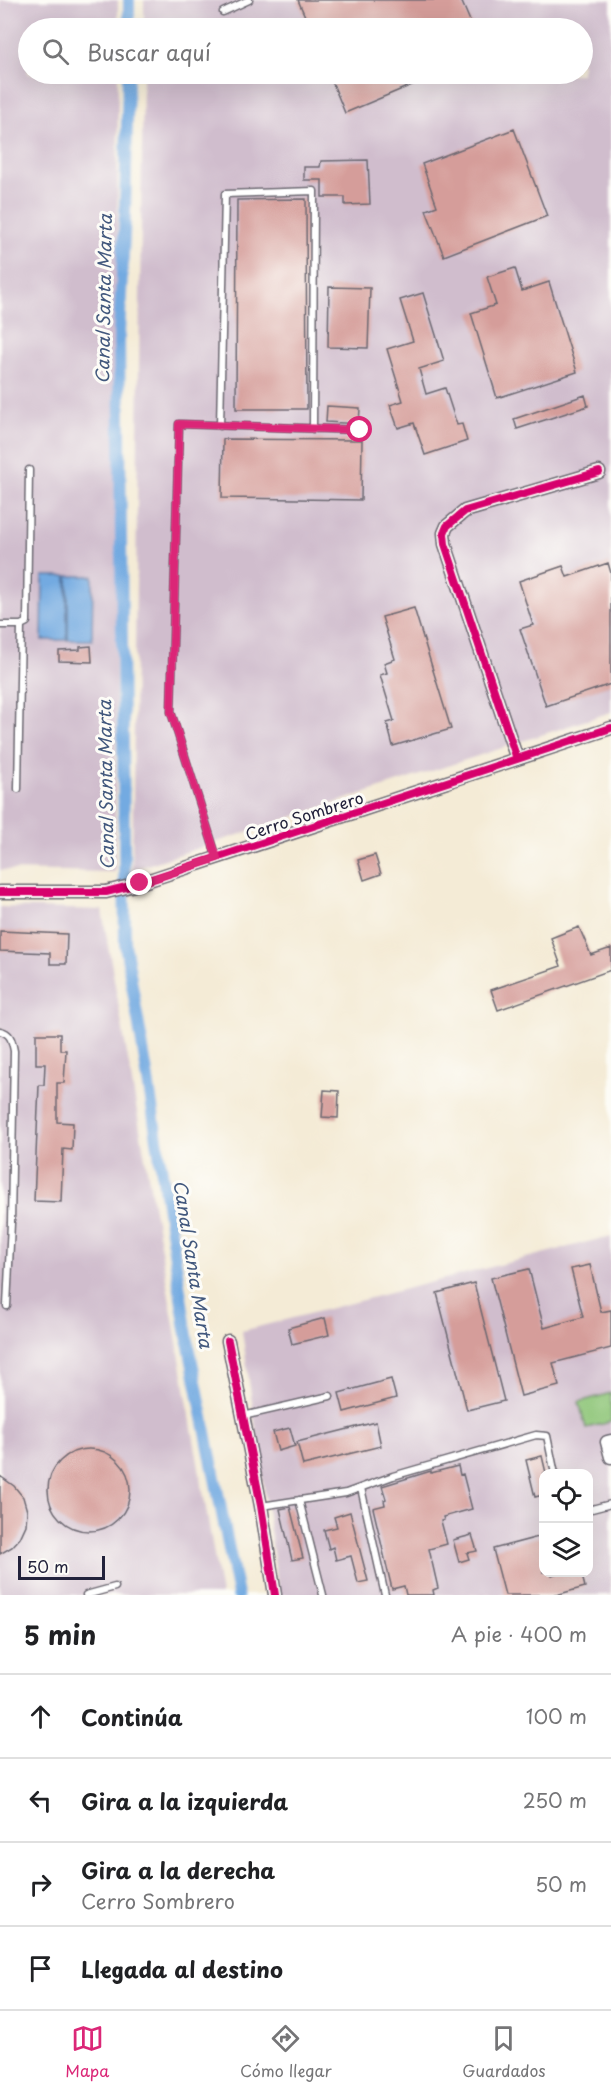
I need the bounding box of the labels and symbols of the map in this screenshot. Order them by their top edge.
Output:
water label: Canal Santa Marta [88,213,118,384]
route start [346,416,372,442]
water label: Canal Santa Marta [90,699,120,870]
street label: Cerro Sombrero [242,785,366,845]
route end [126,869,152,895]
water label: Canal Santa Marta [167,1178,221,1351]
scale bar [18,1553,105,1580]

